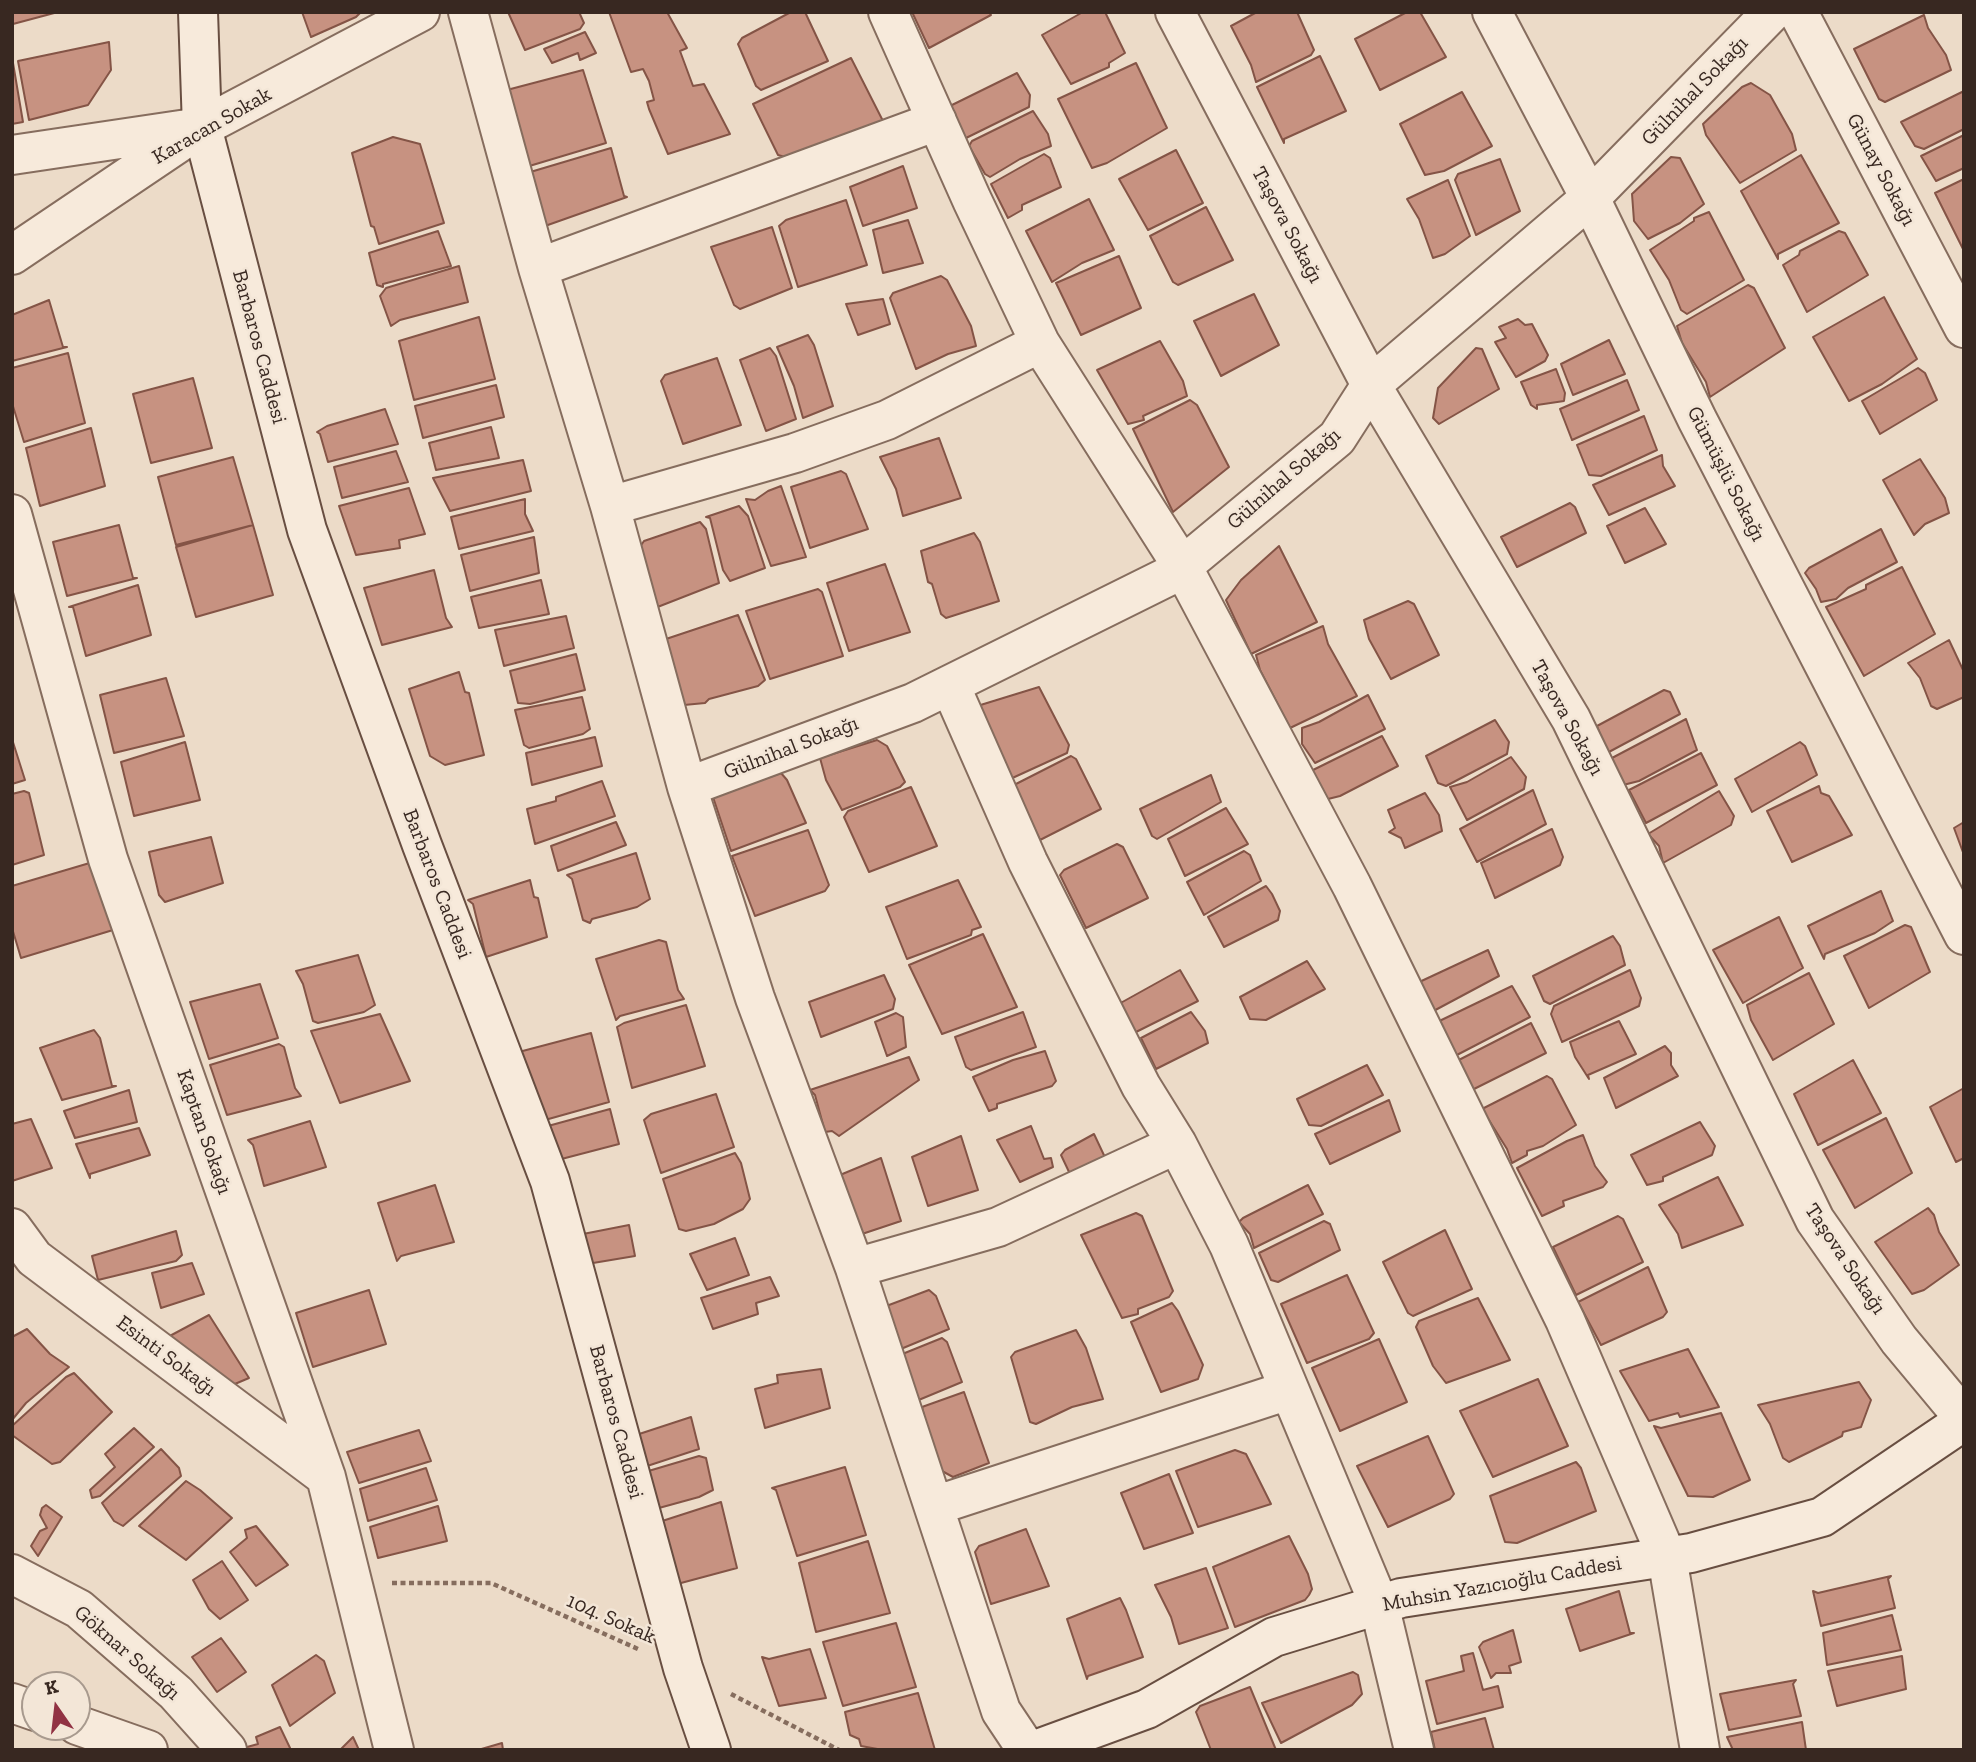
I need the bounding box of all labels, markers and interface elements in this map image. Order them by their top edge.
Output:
street label: Gülnihal Sokağı [1636,31,1754,151]
street label: Karacan Sokak [148,82,276,170]
street label: Günay Sokağı [1841,109,1921,231]
street label: Taşova Sokağı [1246,162,1328,288]
street label: Barbaros Caddesi [226,267,292,427]
street label: Gümüşlü Sokağı [1681,402,1771,546]
street label: Gülnihal Sokağı [1222,423,1346,535]
street label: Taşova Sokağı [1525,656,1609,780]
street label: Gülnihal Sokağı [720,711,862,785]
street label: Barbaros Caddesi [397,806,477,962]
street label: Kaptan Sokağı [171,1066,237,1198]
street label: Taşova Sokağı [1799,1199,1891,1319]
street label: Esinti Sokağı [111,1310,221,1402]
street label: Barbaros Caddesi [583,1342,649,1502]
street label: Muhsin Yazıcıoğlu Caddesi [1380,1551,1624,1617]
street label: 104. Sokak [563,1588,659,1650]
street label: Göknar Sokağı [69,1600,185,1706]
north arrow [21,1671,91,1741]
text: K [42,1674,60,1700]

